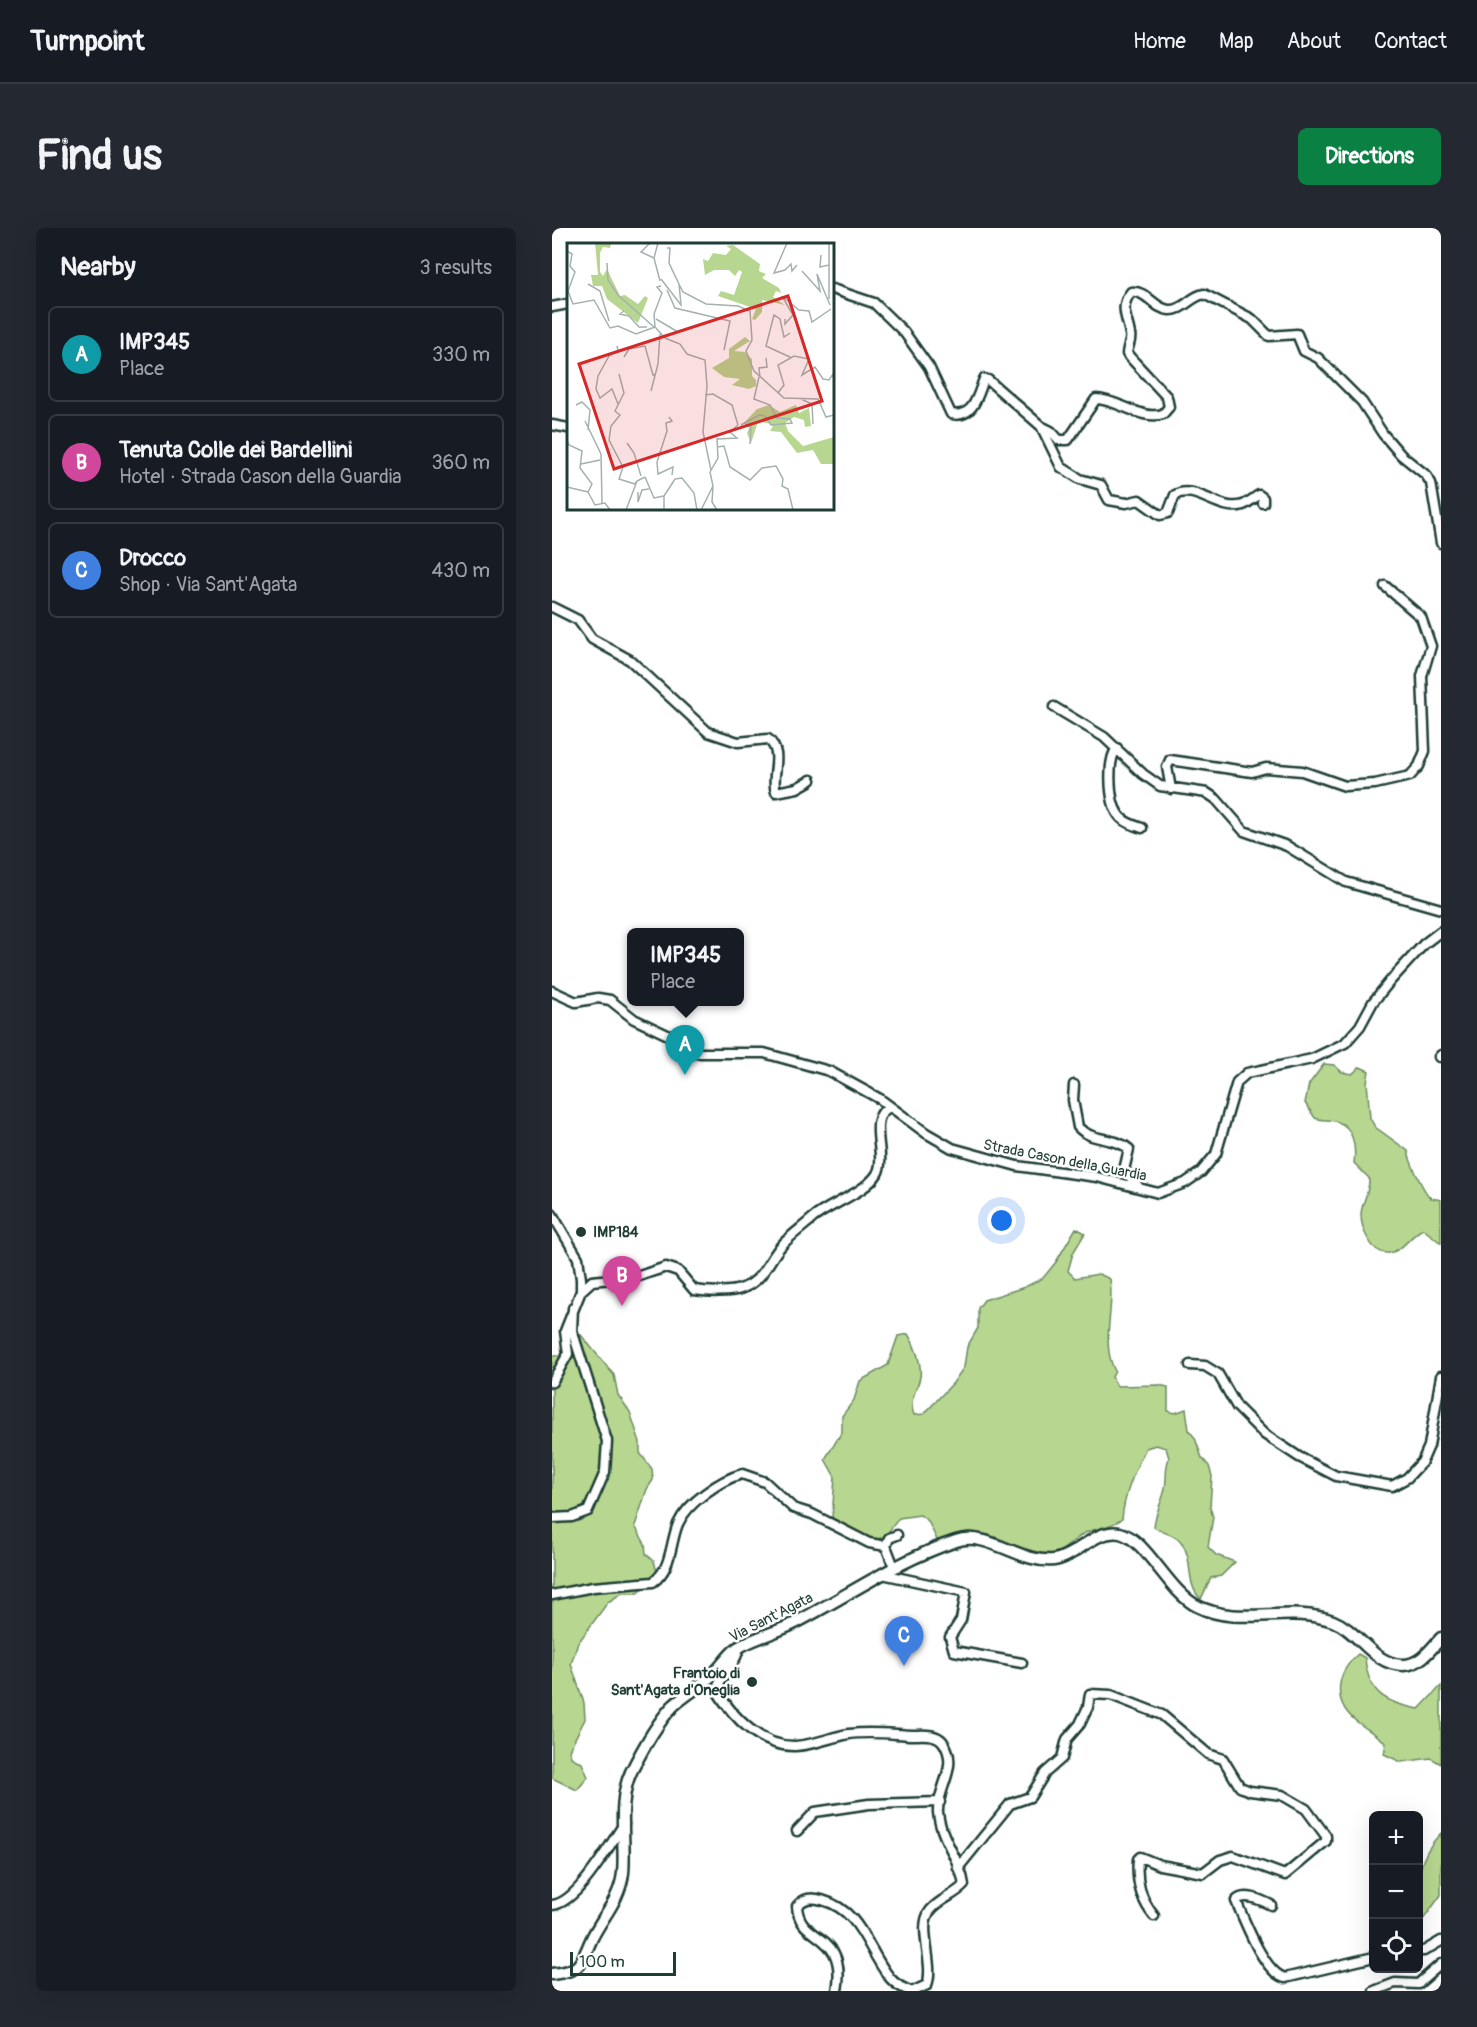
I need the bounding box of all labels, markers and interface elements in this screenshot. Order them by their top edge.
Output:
text: Turnpoint [30,24,144,59]
text: Home [1133,28,1186,55]
text: Map [1219,28,1254,55]
text: About [1287,28,1341,55]
text: Contact [1374,28,1447,55]
button: Directions [1298,128,1441,185]
text: Find us [36,130,162,182]
inset map [567,243,834,510]
text: Nearby [60,251,136,283]
text: 3 results [420,255,492,280]
text: IMP345 [119,328,190,356]
text: A [75,342,88,367]
text: 330 m [432,342,490,367]
text: Place [119,356,164,381]
text: Tenuta Colle dei Bardellini [119,436,352,464]
text: B [76,450,87,475]
text: 360 m [431,450,490,475]
text: Hotel · Strada Cason della Guardia [119,464,402,489]
text: Drocco [119,544,186,572]
text: C [75,558,88,583]
text: 430 m [431,558,490,583]
text: Shop · Via Sant'Agata [119,572,297,597]
popup [627,928,744,1006]
text: IMP345 [650,941,721,969]
text: Place [650,969,695,994]
pin: A [666,1026,704,1075]
street label: Strada Cason della Guardia [982,1135,1148,1186]
your location [987,1206,1016,1235]
place label: IMP184 [593,1223,639,1242]
marker: IMP184 [574,1225,588,1239]
pin: B [602,1256,642,1306]
street label: Via Sant'Agata [726,1588,816,1647]
pin: C [884,1616,924,1666]
place label: Frantoio di Sant'Agata d'Oneglia [611,1664,740,1700]
marker: Frantoio di Sant'Agata d'Oneglia [745,1675,759,1689]
map controls [1369,1811,1423,1973]
button: + [1369,1811,1423,1865]
button: − [1369,1865,1423,1919]
button: locate [1369,1919,1423,1973]
scale bar [570,1949,676,1976]
text: 100 m [579,1952,625,1972]

